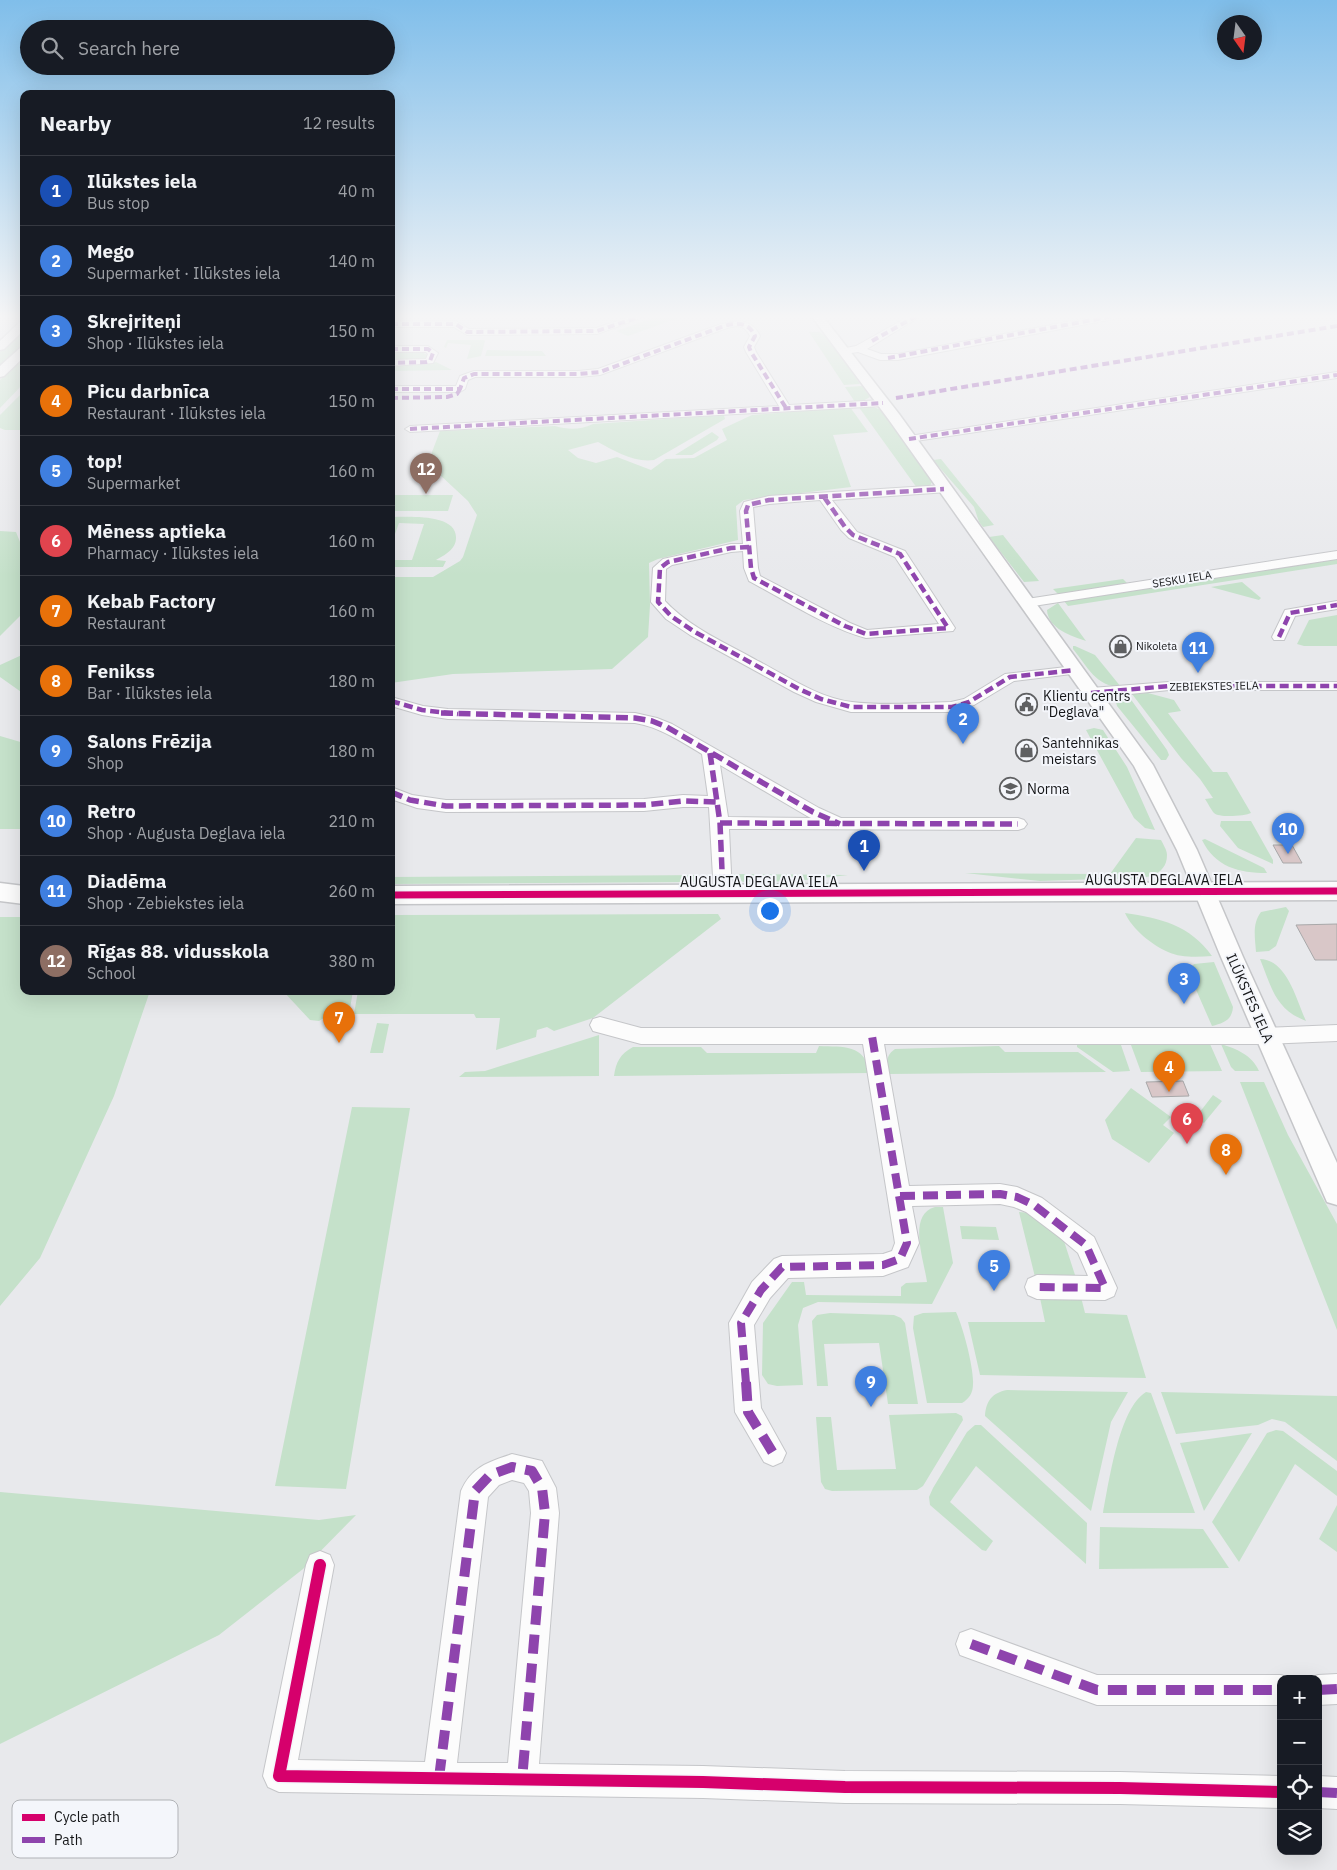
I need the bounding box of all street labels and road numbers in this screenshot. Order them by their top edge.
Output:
street label: SESKU IELA [1151,567,1213,591]
street label: ZEBIEKSTES IELA [1169,678,1259,694]
street label: AUGUSTA DEGLAVA IELA [1085,871,1243,889]
street label: AUGUSTA DEGLAVA IELA [680,873,838,891]
street label: ILŪKSTES IELA [1222,950,1278,1046]

